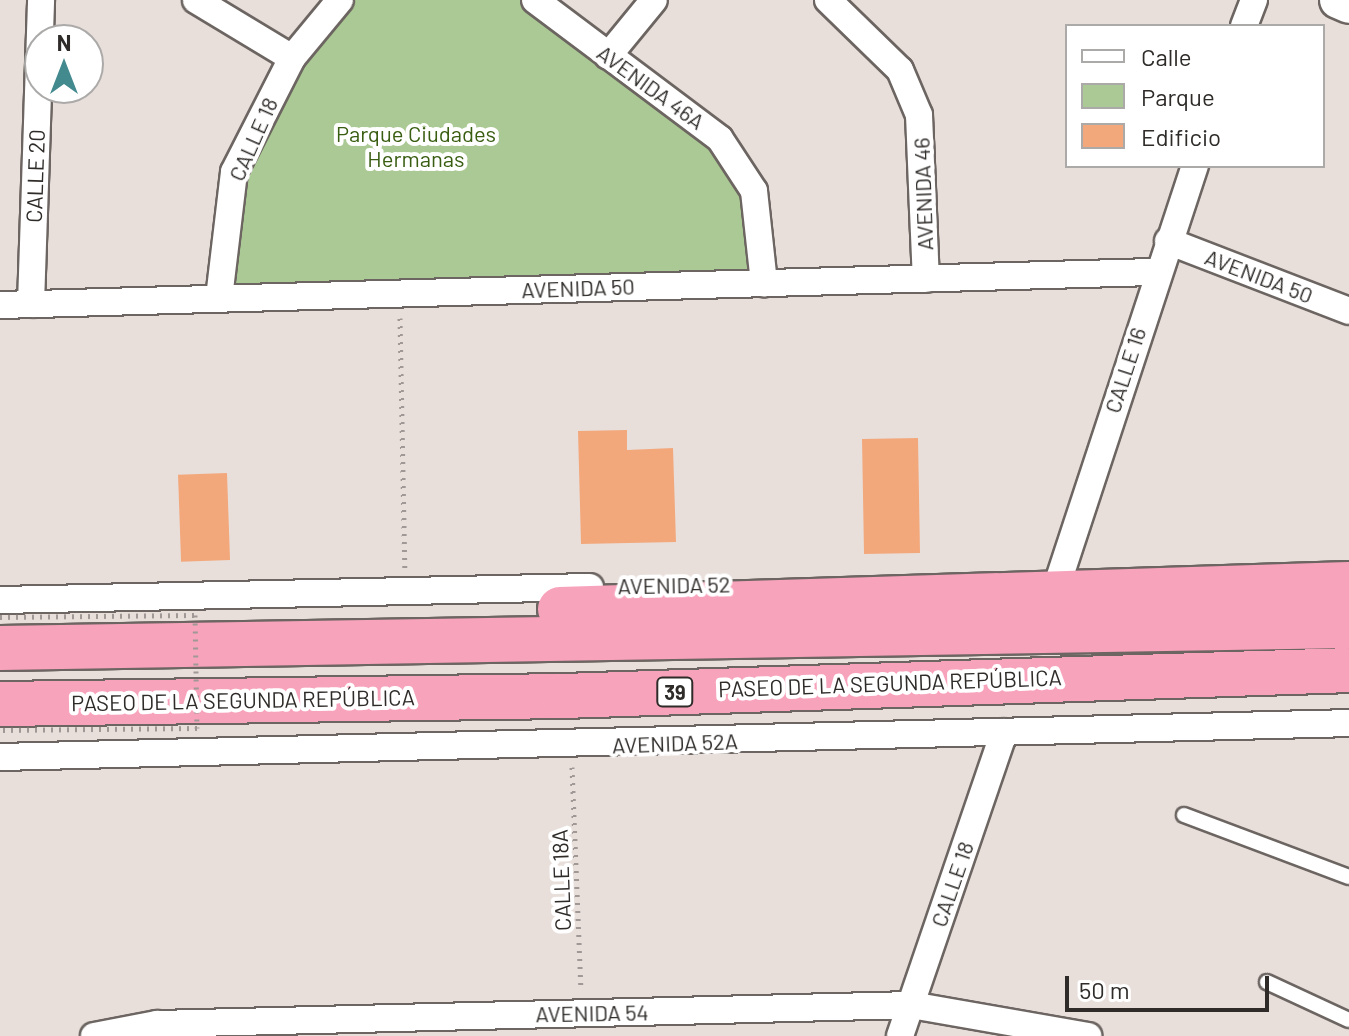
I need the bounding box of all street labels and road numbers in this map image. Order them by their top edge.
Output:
street label: AVENIDA 46A [592,39,710,135]
street label: CALLE 18 [223,93,283,185]
street label: CALLE 20 [20,129,50,223]
street label: AVENIDA 46 [908,137,938,251]
street label: AVENIDA 50 [1201,243,1317,309]
street label: AVENIDA 50 [521,273,635,303]
street label: CALLE 16 [1099,324,1151,416]
street label: AVENIDA 52 [617,571,731,599]
street label: PASEO DE LA SEGUNDA REPÚBLICA [718,664,1062,702]
road number: 39 [655,676,695,708]
street label: PASEO DE LA SEGUNDA REPÚBLICA [71,684,415,716]
street label: AVENIDA 52A [612,728,738,758]
street label: CALLE 18A [546,829,576,931]
street label: CALLE 18 [925,838,979,930]
street label: AVENIDA 54 [535,999,649,1027]

